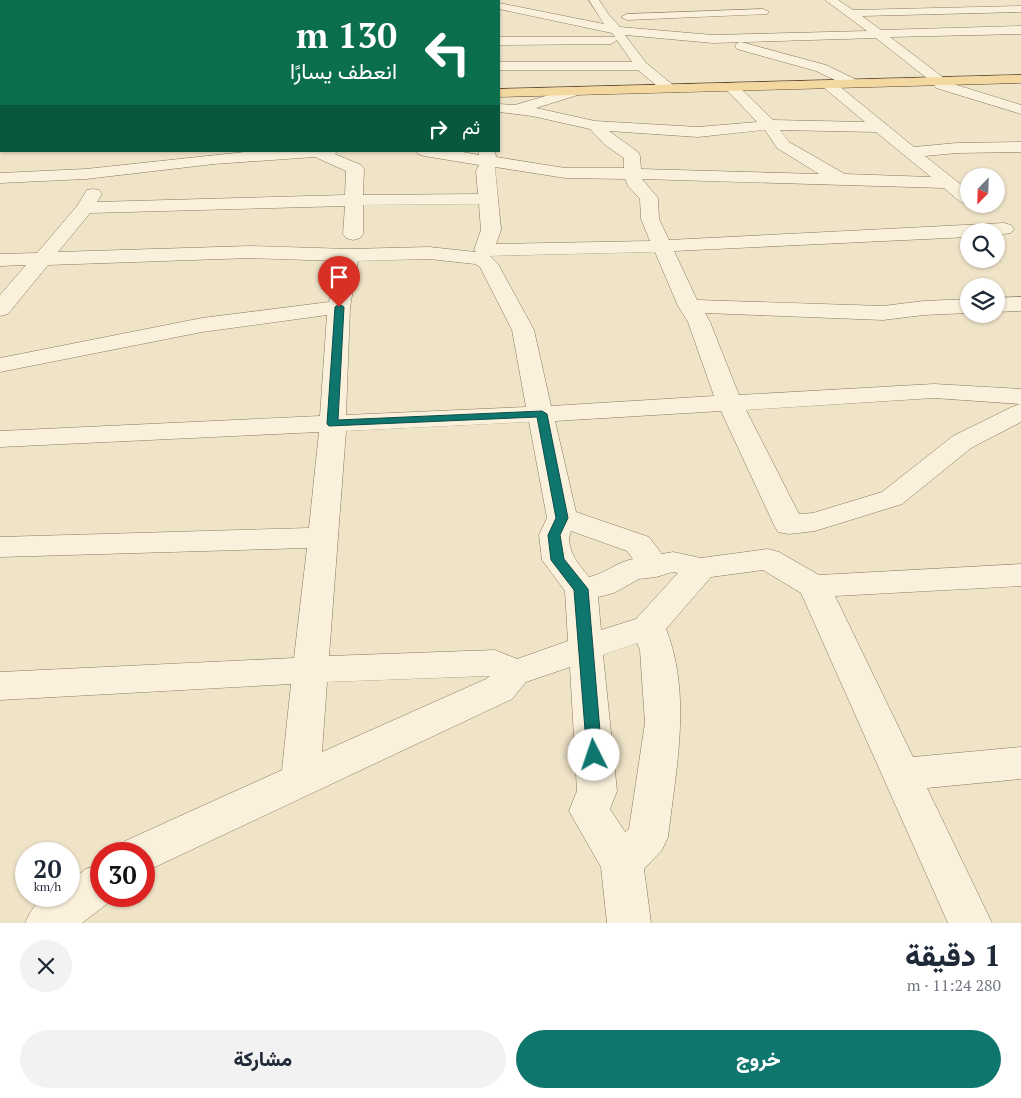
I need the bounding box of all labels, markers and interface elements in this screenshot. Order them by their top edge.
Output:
text: 130 m [296,12,397,58]
icon: left [415,20,480,85]
text: انعطف يسارًا [290,56,397,85]
text: ثم [462,114,480,139]
icon: right [424,115,452,143]
north arrow [960,168,1005,212]
map controls [960,168,1005,323]
button: search [960,223,1005,268]
pin [318,256,360,307]
icon: arrive [325,263,353,291]
button: layers [960,278,1005,323]
position arrow [567,728,619,780]
speed limit sign: 30 [90,842,155,907]
text: 20 [33,852,62,885]
text: km/h [34,879,61,894]
text: 1 دقيقة [905,935,1001,975]
button: close [20,940,72,992]
text: 280 m · 11:24 [907,974,1001,996]
button: مشاركة [20,1030,506,1088]
button: خروج [516,1030,1001,1088]

